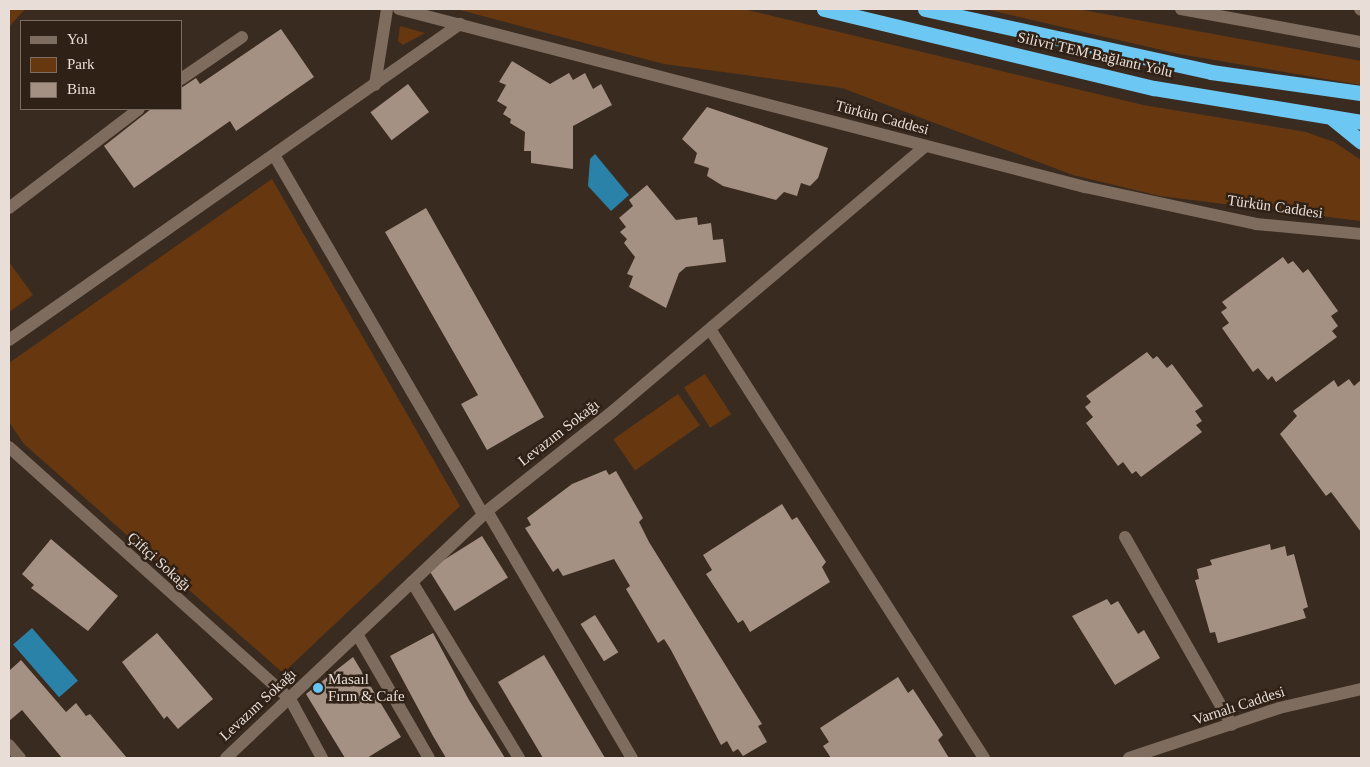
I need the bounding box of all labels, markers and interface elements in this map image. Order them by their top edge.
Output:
legend [20,20,182,110]
street label: Silivri TEM Bağlantı Yolu [1015,28,1175,82]
text: Yol [67,31,88,47]
text: Park [67,56,95,72]
text: Bina [67,81,95,97]
street label: Türkün Caddesi [833,97,931,139]
street label: Türkün Caddesi [1226,191,1324,223]
street label: Levazım Sokağı [515,396,603,470]
street label: Çiftçi Sokağı [123,529,195,595]
street label: Levazım Sokağı [216,665,300,745]
place label: Masaıl Fırın & Cafe [328,670,405,705]
marker: Masaıl Fırın & Cafe [312,682,324,694]
street label: Varnalı Caddesi [1191,683,1287,729]

